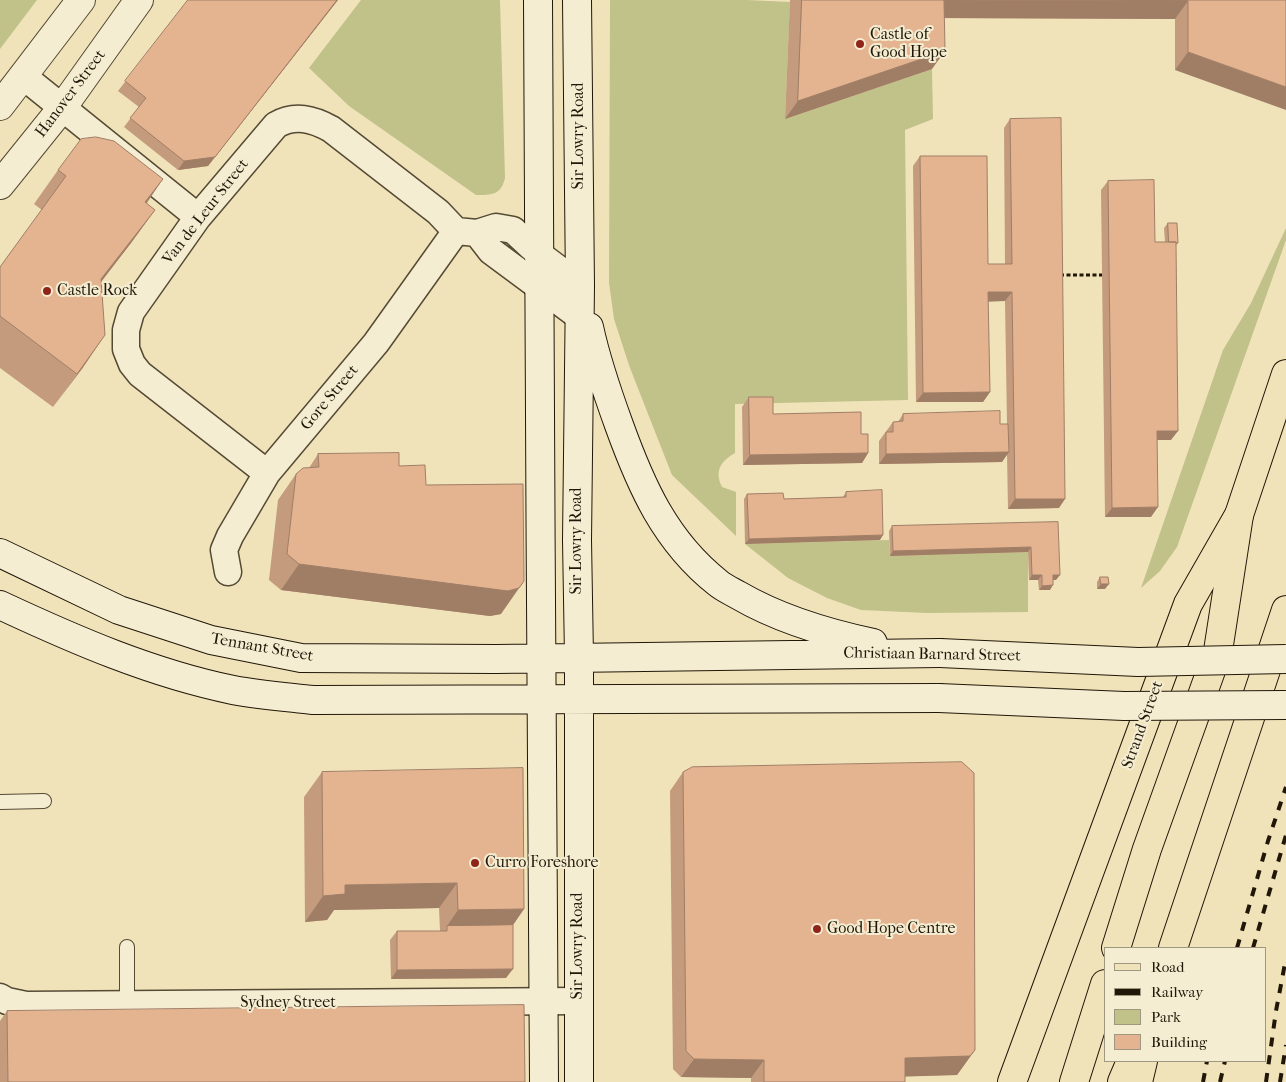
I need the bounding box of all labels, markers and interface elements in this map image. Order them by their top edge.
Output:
place label: Castle of Good Hope [870,25,947,63]
marker: Castle of Good Hope [854,38,866,50]
street label: Hanover Street [32,46,110,142]
street label: Sir Lowry Road [569,83,589,189]
street label: Van de Leur Street [159,155,253,269]
place label: Castle Rock [57,281,137,301]
marker: Castle Rock [41,285,53,297]
street label: Gore Street [297,361,363,435]
street label: Sir Lowry Road [567,488,587,594]
street label: Tennant Street [209,630,315,666]
street label: Christiaan Barnard Street [843,644,1021,666]
street label: Strand Street [1118,679,1168,771]
place label: Curro Foreshore [485,853,598,873]
marker: Curro Foreshore [469,857,481,869]
street label: Sir Lowry Road [568,893,588,999]
place label: Good Hope Centre [827,919,955,939]
marker: Good Hope Centre [811,923,823,935]
legend [1104,947,1266,1062]
text: Road [1151,958,1184,976]
text: Railway [1151,983,1203,1001]
street label: Sydney Street [240,993,336,1013]
text: Park [1151,1008,1181,1026]
text: Building [1151,1033,1207,1051]

